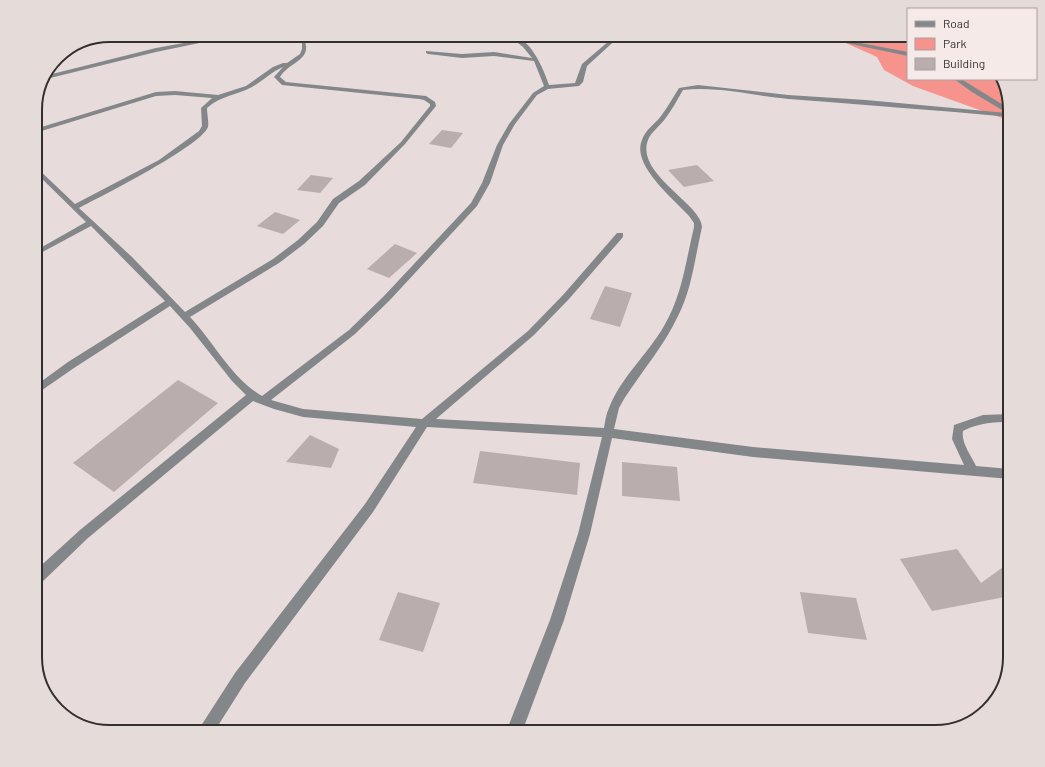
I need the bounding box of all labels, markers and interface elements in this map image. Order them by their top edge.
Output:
legend [907,8,1037,80]
text: Road [943,16,970,30]
text: Park [943,36,967,50]
text: Building [943,56,985,70]

